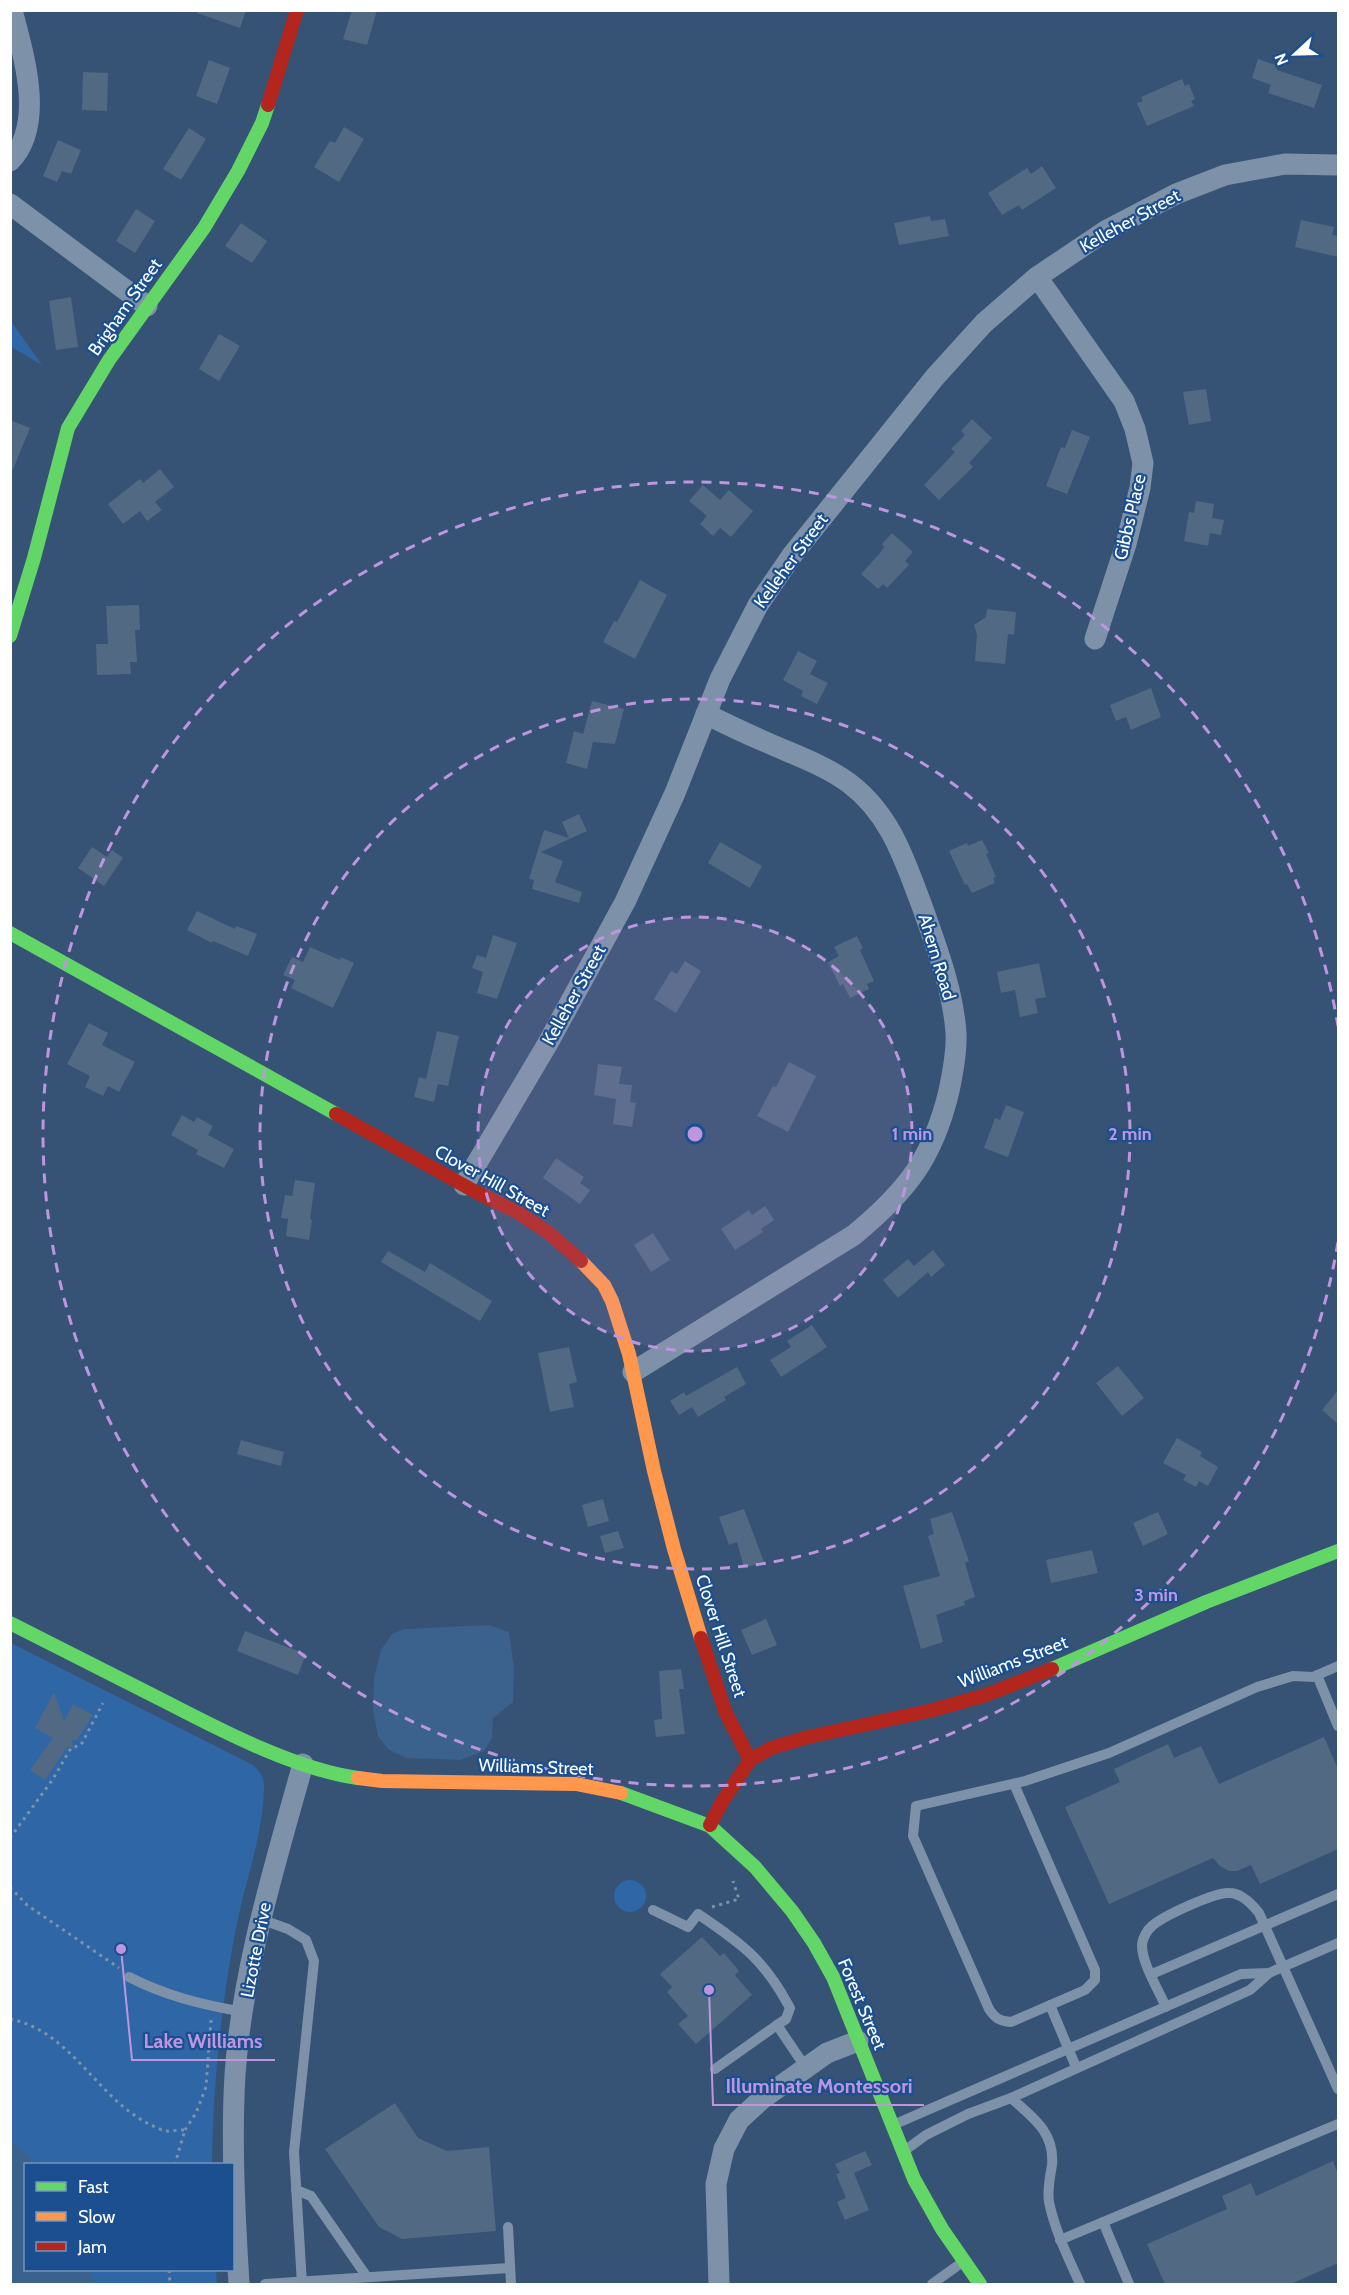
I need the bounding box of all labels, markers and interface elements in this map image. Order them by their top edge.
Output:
north arrow [1265,24,1325,84]
text: N [1271,51,1292,68]
street label: Kelleher Street [1076,184,1184,258]
street label: Brigham Street [83,254,167,360]
street label: Gibbs Place [1109,472,1151,562]
street label: Kelleher Street [749,509,833,613]
street label: Ahern Road [913,911,961,1003]
street label: Kelleher Street [537,941,611,1049]
text: 1 min [892,1123,932,1145]
text: 2 min [1108,1123,1152,1145]
centre of rings [685,1124,705,1144]
street label: Clover Hill Street [431,1140,553,1222]
street label: Clover Hill Street [691,1572,751,1700]
text: 3 min [1134,1584,1178,1606]
street label: Williams Street [955,1631,1071,1693]
street label: Williams Street [478,1754,594,1780]
street label: Lizotte Drive [236,1900,276,2000]
street label: Forest Street [833,1955,891,2053]
callout: Lake Williams [132,2022,275,2060]
text: Lake Williams [143,2029,263,2053]
callout: Illuminate Montessori [713,2067,924,2105]
text: Illuminate Montessori [725,2074,913,2098]
legend [24,2163,234,2271]
text: Fast [78,2176,109,2198]
text: Slow [78,2206,115,2228]
text: Jam [77,2236,107,2258]

